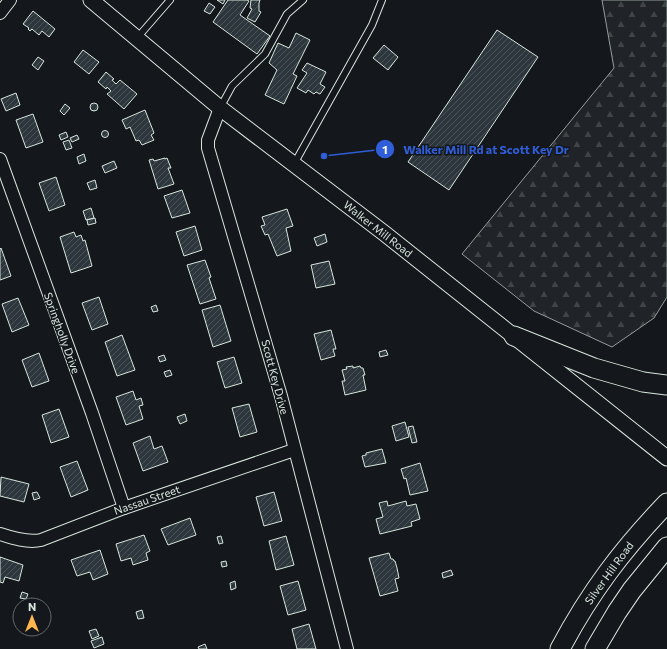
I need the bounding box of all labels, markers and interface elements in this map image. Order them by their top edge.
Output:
callout: Walker Mill Rd at Scott Key Dr [375,137,576,161]
text: 1 [382,142,388,156]
text: Walker Mill Rd at Scott Key Dr [403,142,569,156]
street label: Walker Mill Road [341,198,415,260]
street label: Springholly Drive [42,291,83,375]
street label: Scott Key Drive [259,338,292,416]
street label: Nassau Street [112,482,182,517]
street label: Silver Hill Road [582,539,636,607]
north arrow [12,597,52,637]
text: N [28,600,36,613]

